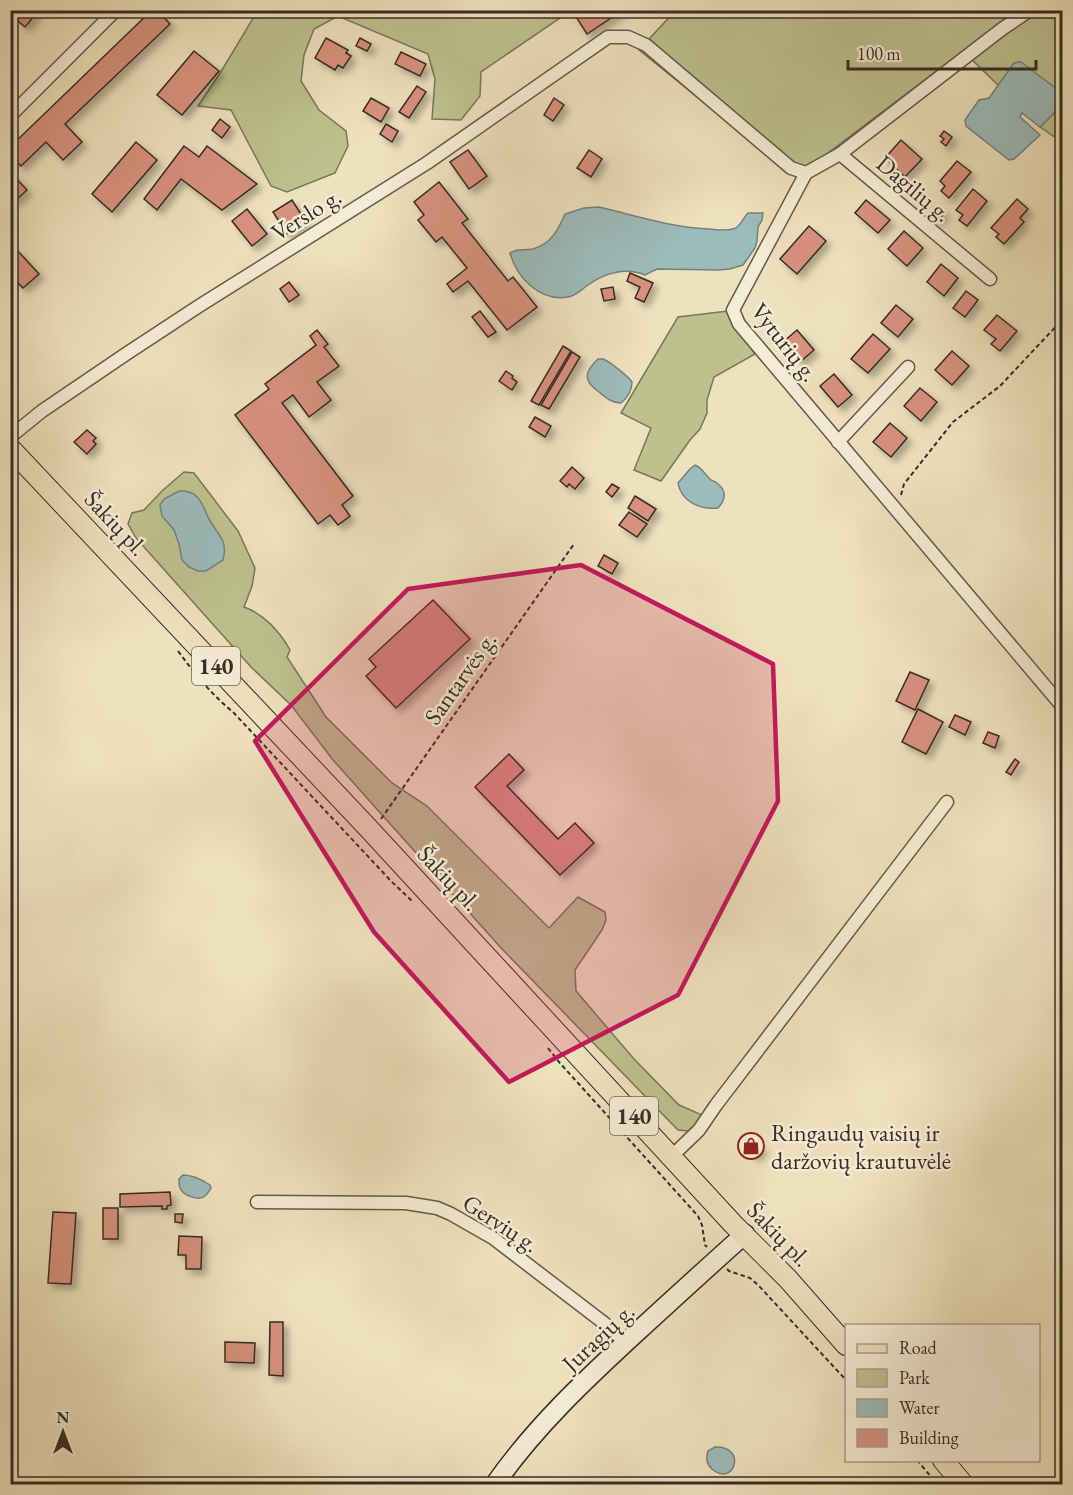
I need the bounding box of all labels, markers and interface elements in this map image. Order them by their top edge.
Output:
scale bar [848,33,1036,71]
text: 100 m [857,42,901,65]
street label: Dagilių g. [870,148,958,228]
street label: Verslo g. [265,180,347,248]
street label: Vyturių g. [745,296,825,388]
street label: Šakių pl. [78,484,154,562]
street label: Santarvės g. [417,626,503,730]
road number: 140 [192,647,240,685]
street label: Šakių pl. [411,839,487,917]
road number: 140 [610,1097,658,1135]
place label: Ringaudų vaisių ir daržovių krautuvėlė [771,1117,951,1176]
shop icon: Ringaudų vaisių ir daržovių krautuvėlė [736,1131,766,1161]
street label: Gervių g. [457,1187,545,1259]
street label: Šakių pl. [741,1195,817,1273]
street label: Juragių g. [554,1296,641,1380]
legend [845,1324,1040,1462]
text: Road [899,1336,938,1359]
text: Park [899,1366,930,1389]
text: Water [899,1396,940,1419]
north arrow [33,1402,93,1462]
text: N [57,1407,70,1428]
text: Building [899,1426,959,1449]

